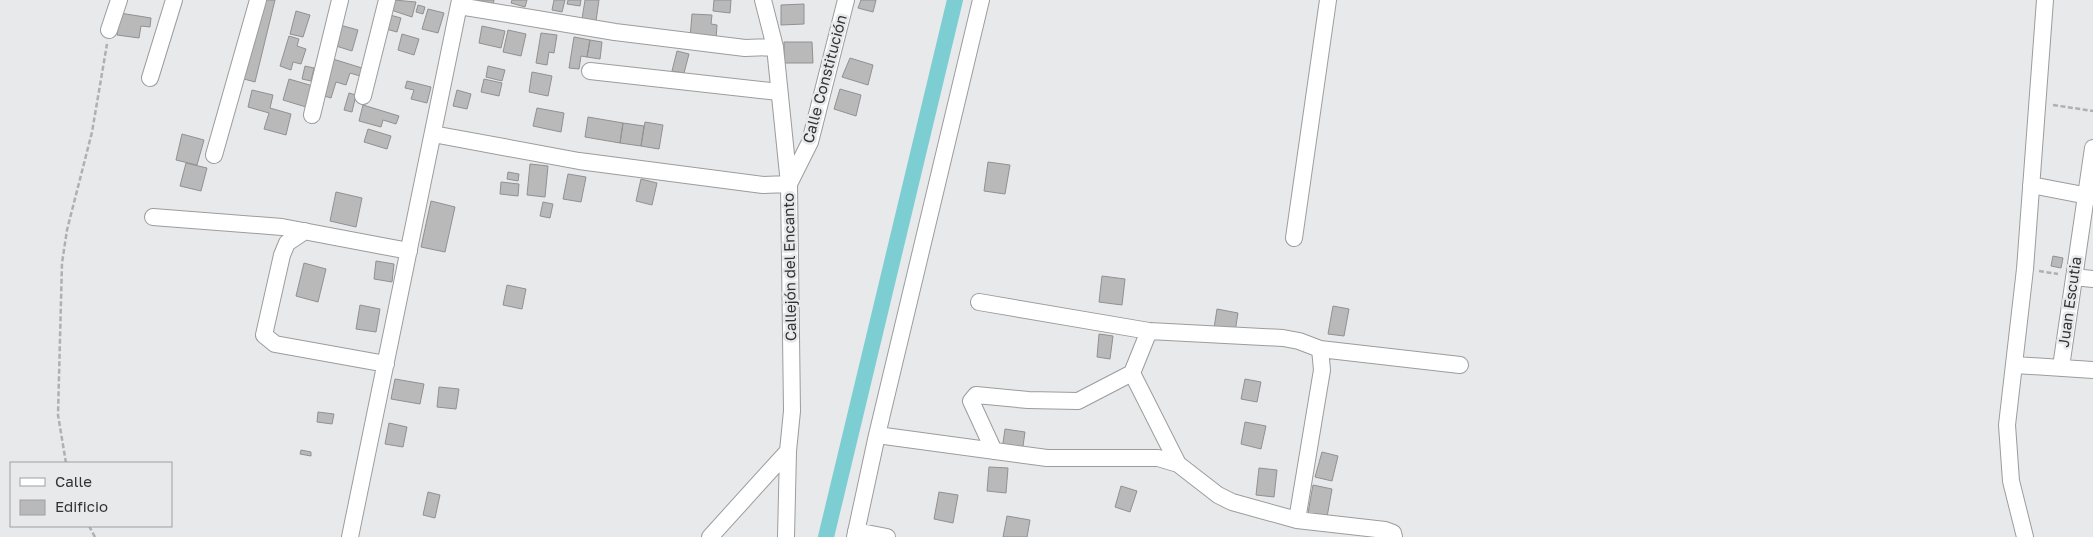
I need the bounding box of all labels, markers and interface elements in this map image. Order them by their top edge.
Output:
street label: Calle Constitución [798,12,850,145]
street label: Callejón del Encanto [779,193,799,341]
street label: Juan Escutia [2054,255,2084,349]
legend [10,462,172,527]
text: Calle [55,472,92,490]
text: Edificio [55,497,108,515]

